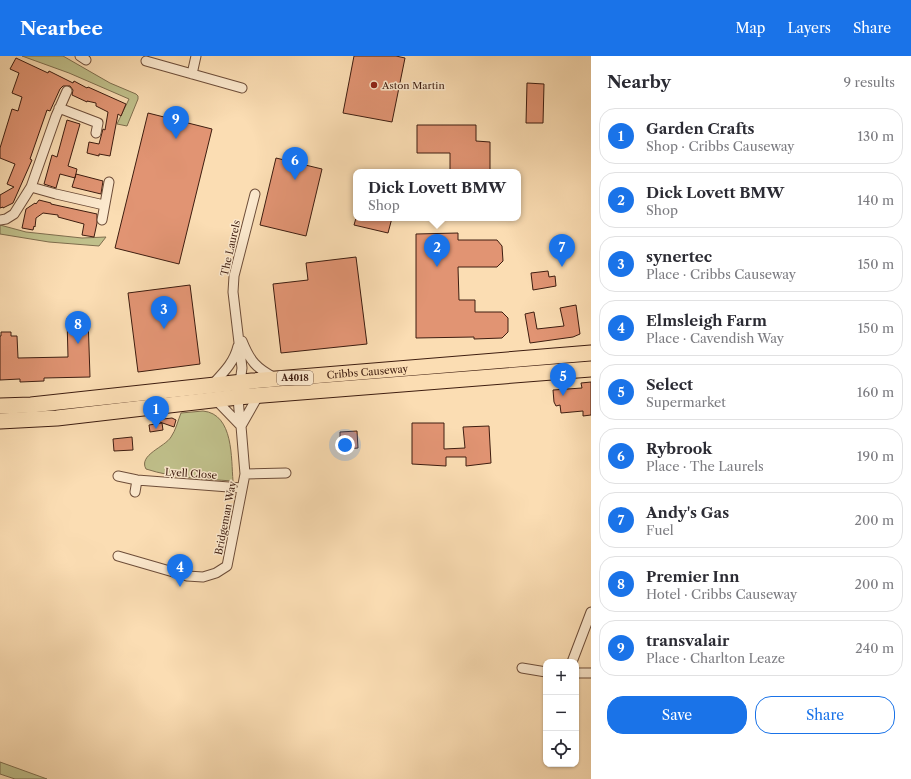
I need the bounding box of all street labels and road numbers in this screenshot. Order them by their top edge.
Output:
street label: The Laurels [218,219,243,277]
street label: Cribbs Causeway [326,362,409,382]
road number: A4018 [277,371,313,385]
street label: Lyell Close [164,465,218,482]
street label: Bridgeman Way [212,480,239,556]

